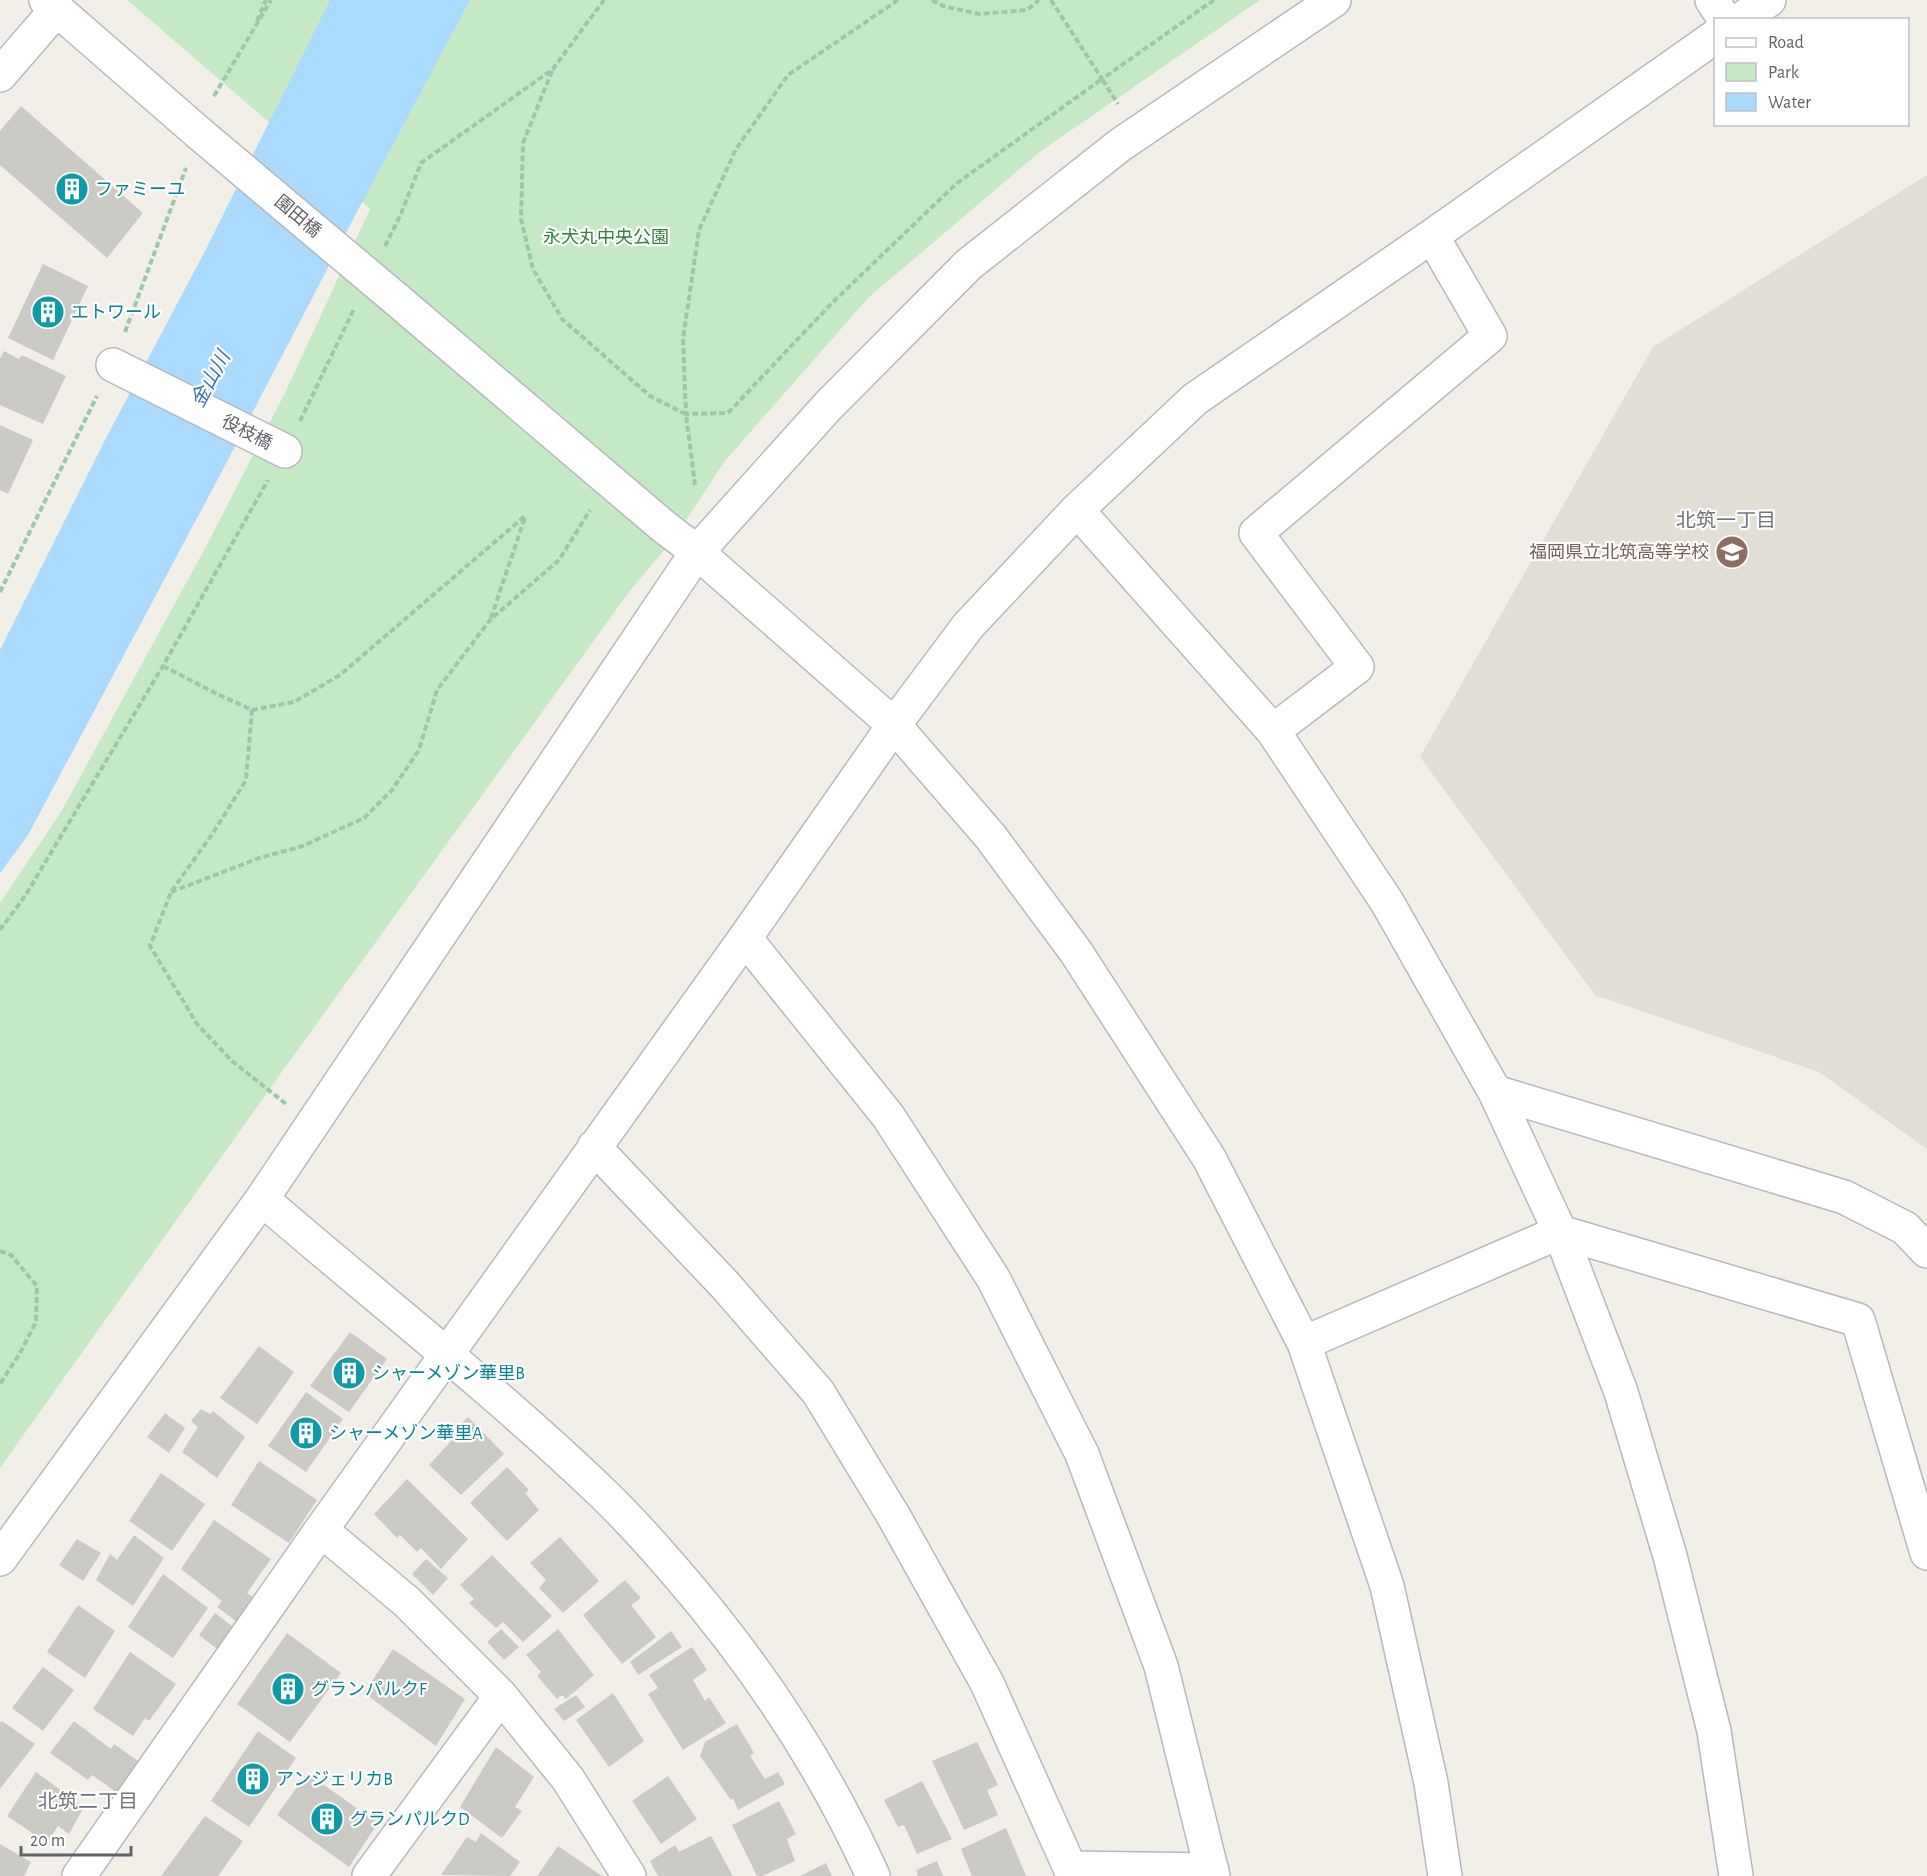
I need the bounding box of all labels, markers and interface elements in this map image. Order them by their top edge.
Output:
legend [1714,18,1909,126]
text: Road [1768,34,1804,52]
text: Park [1768,64,1800,82]
text: Water [1768,94,1811,112]
building icon: ファミーユ [54,171,90,207]
place label: ファミーユ [95,181,185,199]
street label: 園田橋 [271,192,324,241]
park label: 永犬丸中央公園 [543,227,669,247]
building icon: エトワール [30,294,66,330]
place label: エトワール [71,304,161,322]
water label: 金山川 [187,346,235,411]
street label: 役枝橋 [218,412,275,453]
district label: 北筑一丁目 [1676,509,1776,531]
school or university icon: 福岡県立北筑高等学校 [1714,534,1750,570]
place label: 福岡県立北筑高等学校 [1529,542,1709,562]
building icon: シャーメゾン華里B [331,1355,367,1391]
place label: シャーメゾン華里B [372,1363,525,1383]
building icon: シャーメゾン華里A [288,1415,324,1451]
place label: シャーメゾン華里A [329,1423,483,1443]
building icon: グランパルクF [270,1671,306,1707]
place label: グランパルクF [311,1679,427,1699]
building icon: アンジェリカB [235,1761,271,1797]
place label: アンジェリカB [276,1770,393,1789]
district label: 北筑二丁目 [38,1790,138,1812]
building icon: グランパルクD [309,1801,345,1837]
place label: グランパルクD [350,1809,470,1829]
scale bar [21,1819,130,1857]
text: 20 m [30,1832,65,1850]

